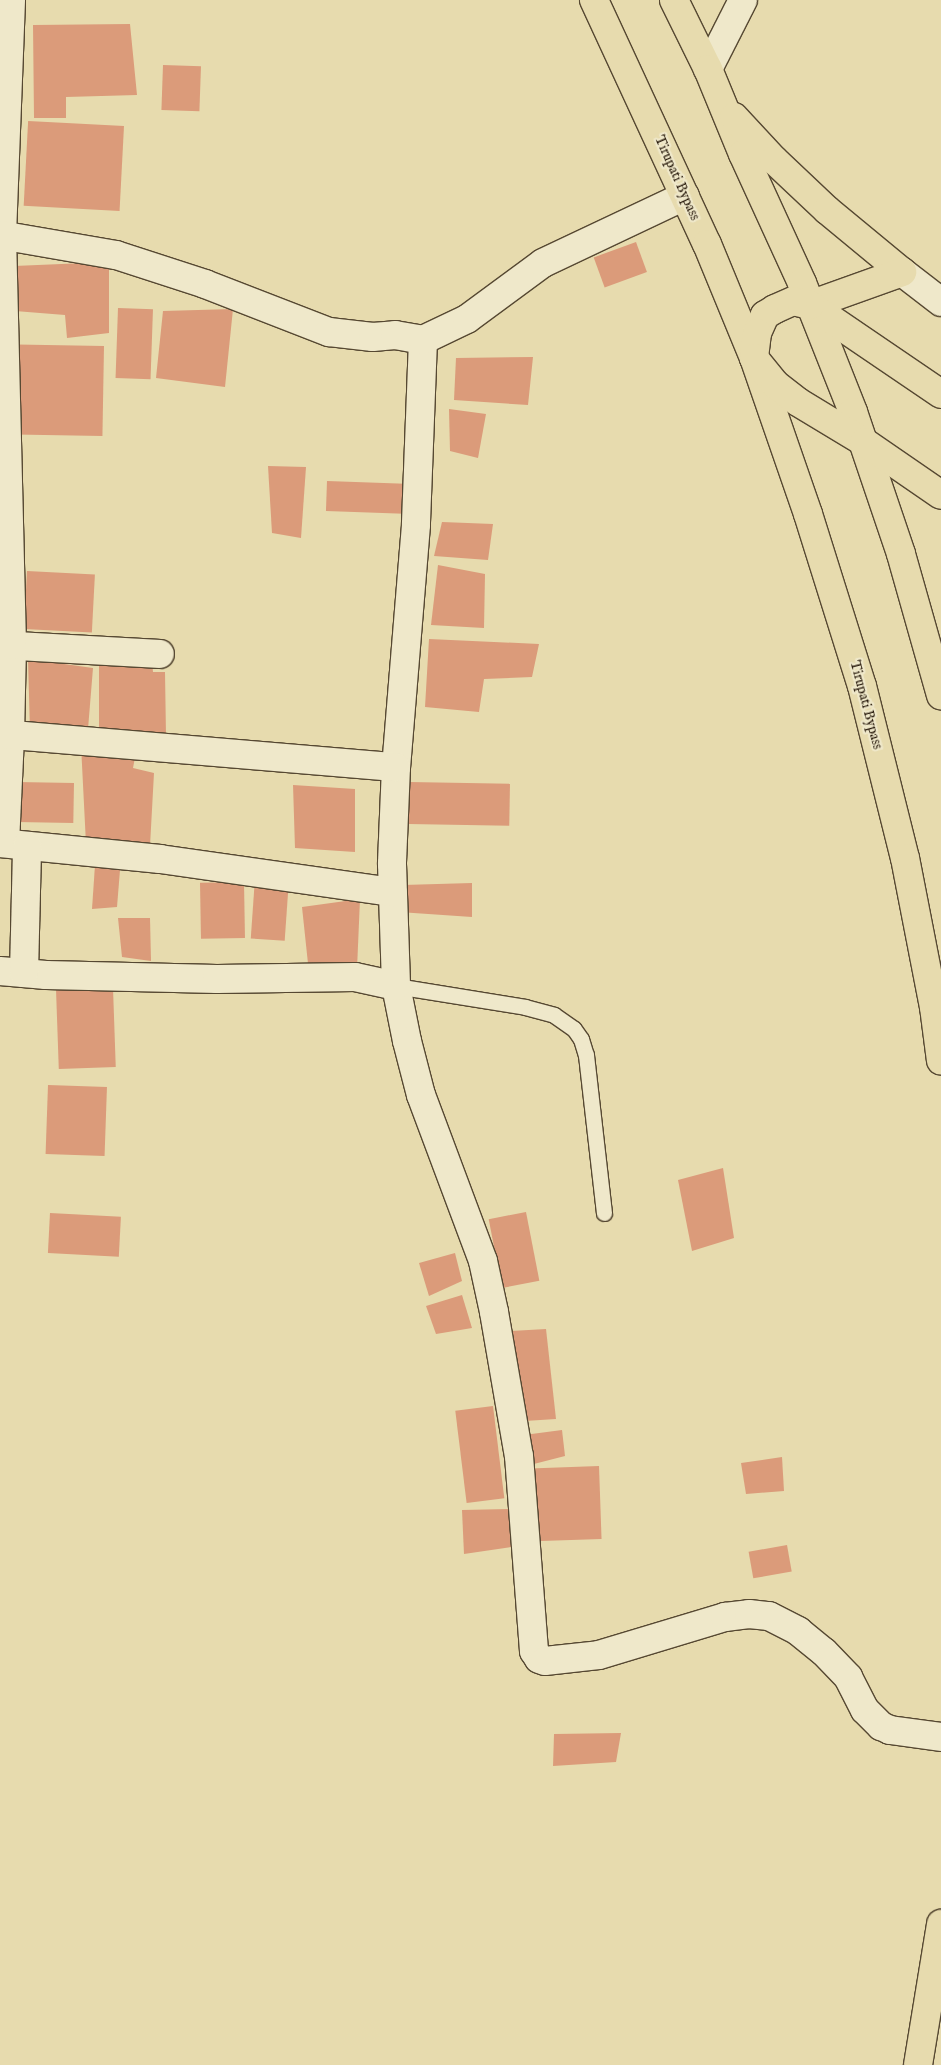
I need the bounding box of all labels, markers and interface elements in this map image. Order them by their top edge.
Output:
street label: Tirupati Bypass [651,133,703,223]
street label: Tirupati Bypass [846,659,886,751]

